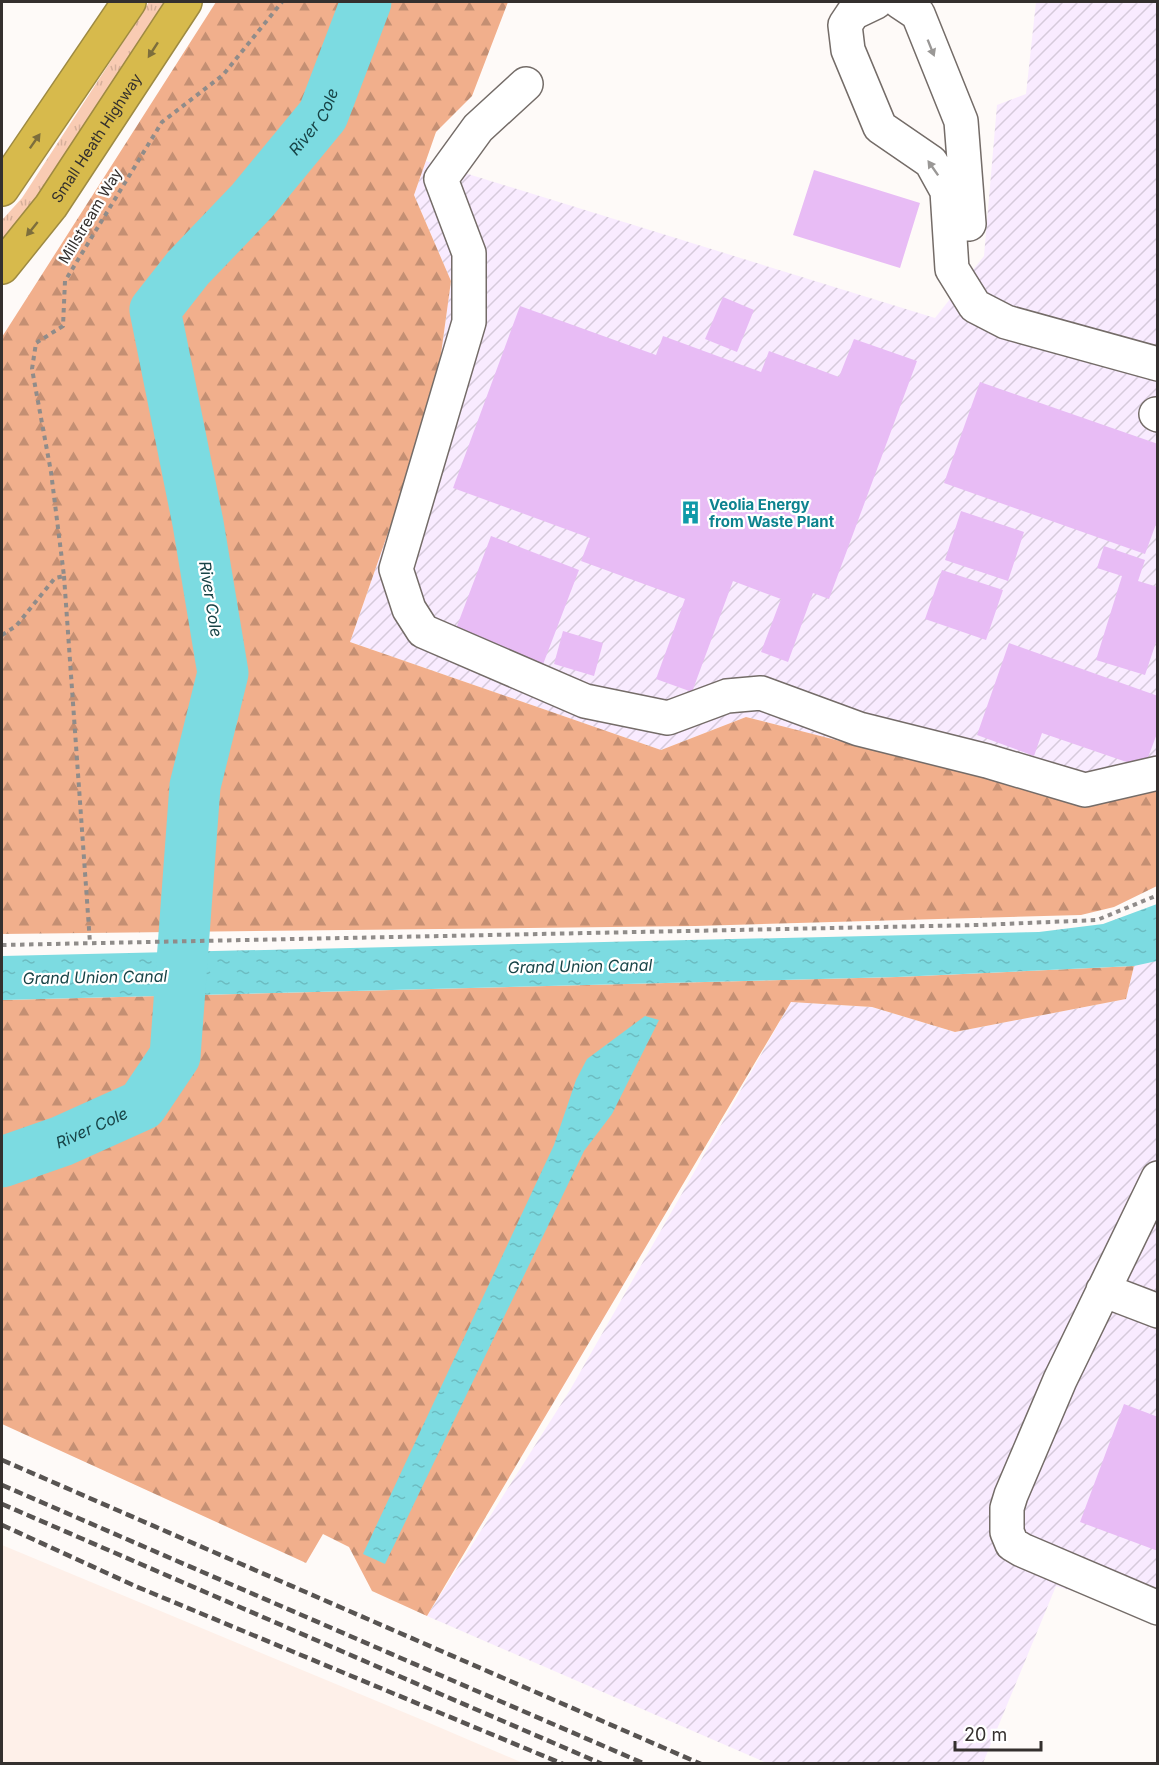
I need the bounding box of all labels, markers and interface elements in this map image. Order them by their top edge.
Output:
one-way arrow [927,39,937,57]
one-way arrow [147,42,159,58]
street label: Small Heath Highway [46,69,146,206]
water label: River Cole [284,85,342,159]
one-way arrow [29,133,41,149]
one-way arrow [927,160,939,176]
street label: Millstream Way [54,164,126,267]
one-way arrow [26,221,39,236]
place label: Veolia Energy from Waste Plant [709,495,835,531]
building icon: Veolia Energy from Waste Plant [678,500,704,526]
water label: River Cole [195,559,227,639]
water label: Grand Union Canal [507,955,653,977]
water label: Grand Union Canal [22,966,168,988]
water label: River Cole [53,1103,131,1152]
scale bar [955,1714,1040,1752]
text: 20 m [964,1724,1007,1745]

